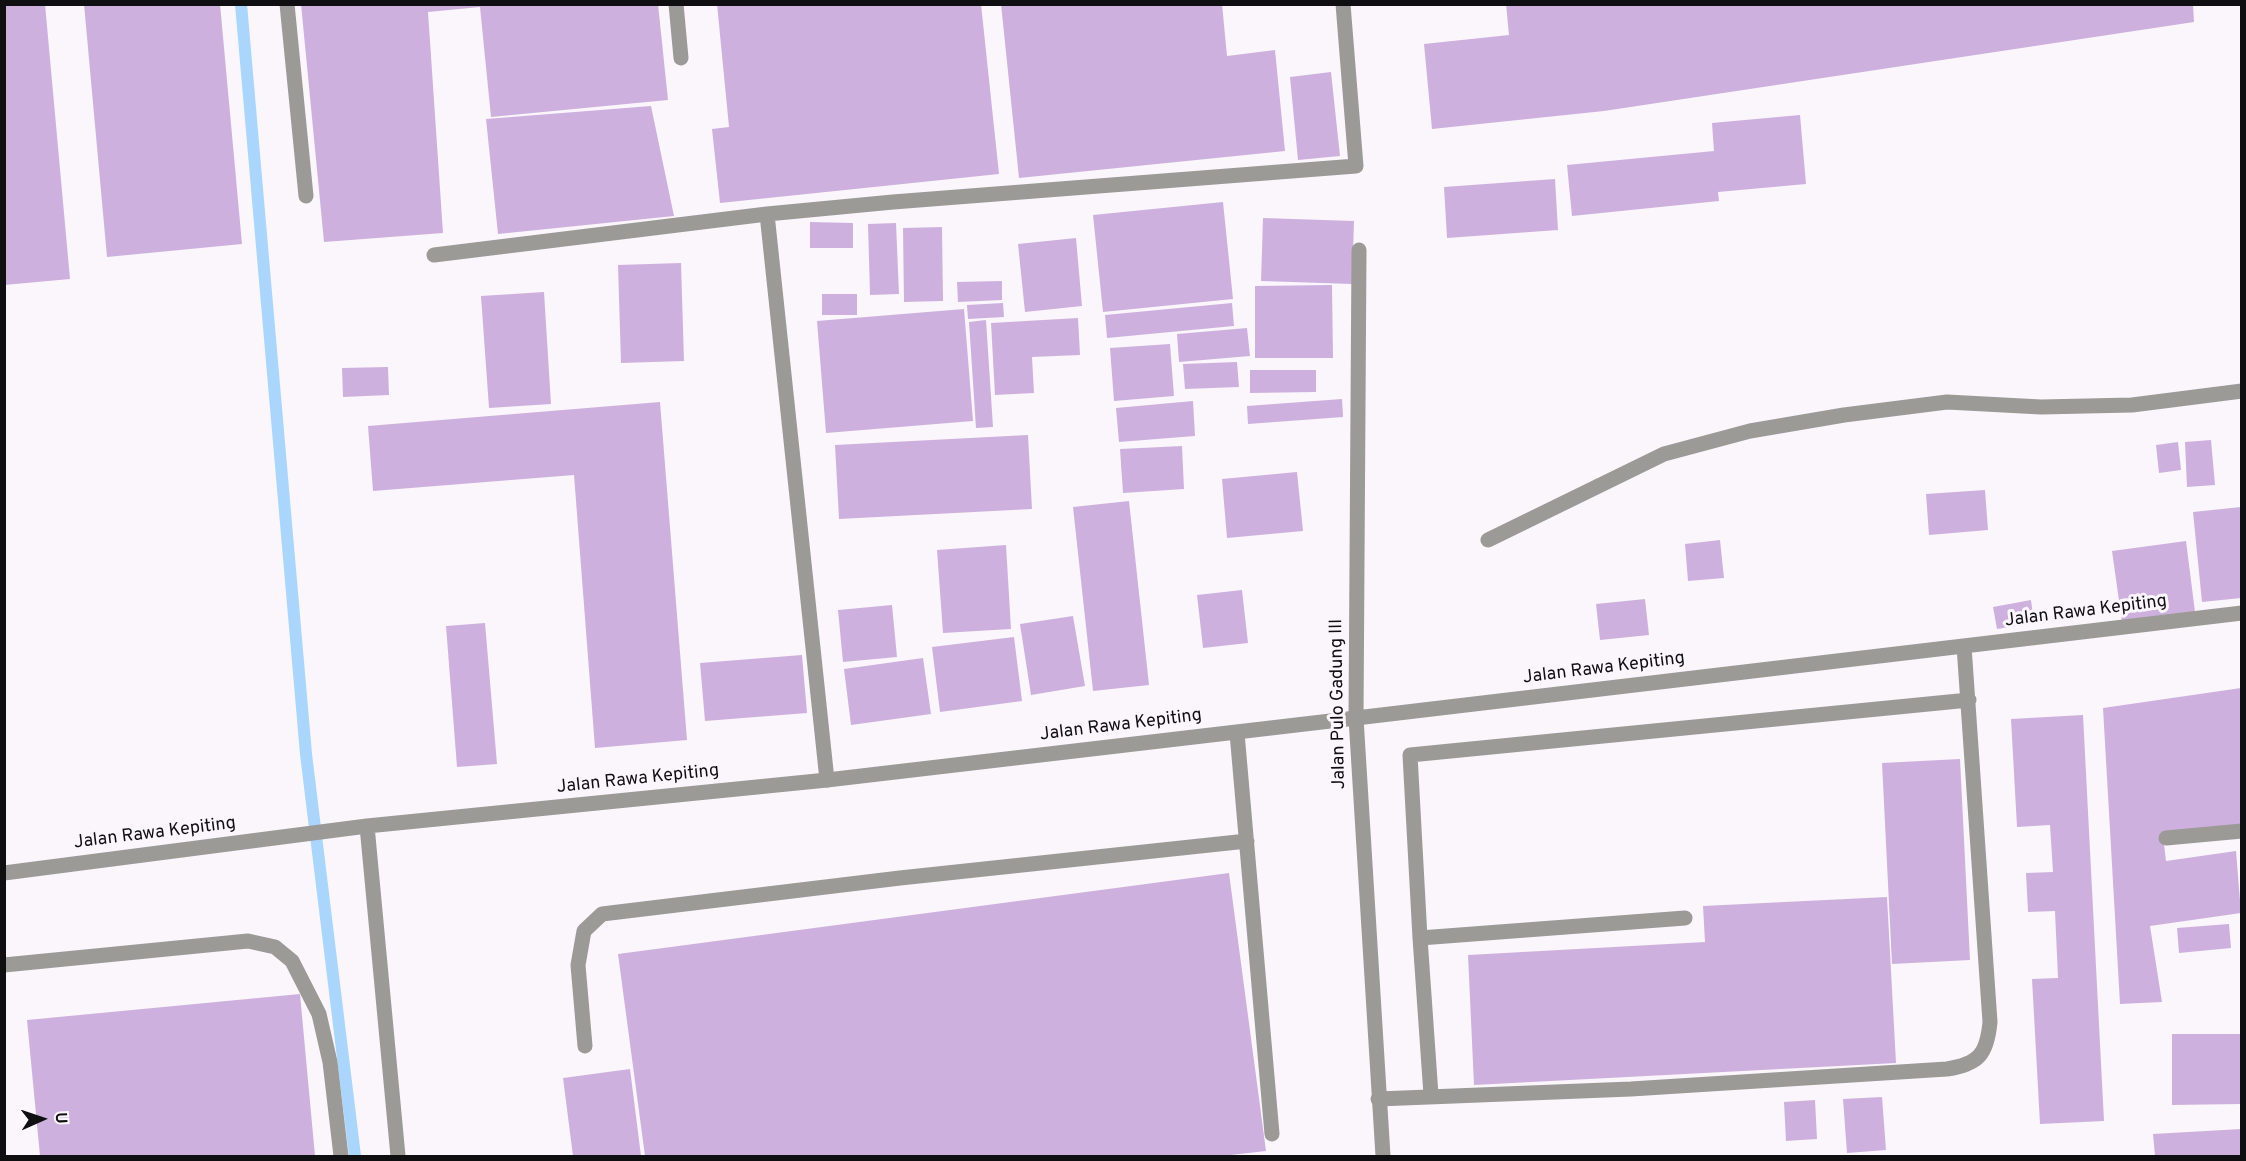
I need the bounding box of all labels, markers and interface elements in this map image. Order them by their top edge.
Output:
street label: Jalan Rawa Kepiting [2004,591,2168,633]
street label: Jalan Pulo Gadung III [1327,618,1351,790]
street label: Jalan Rawa Kepiting [1522,648,1686,690]
street label: Jalan Rawa Kepiting [1039,705,1203,747]
street label: Jalan Rawa Kepiting [556,761,720,799]
street label: Jalan Rawa Kepiting [73,813,237,855]
north arrow [12,1089,72,1149]
text: U [50,1112,70,1124]

